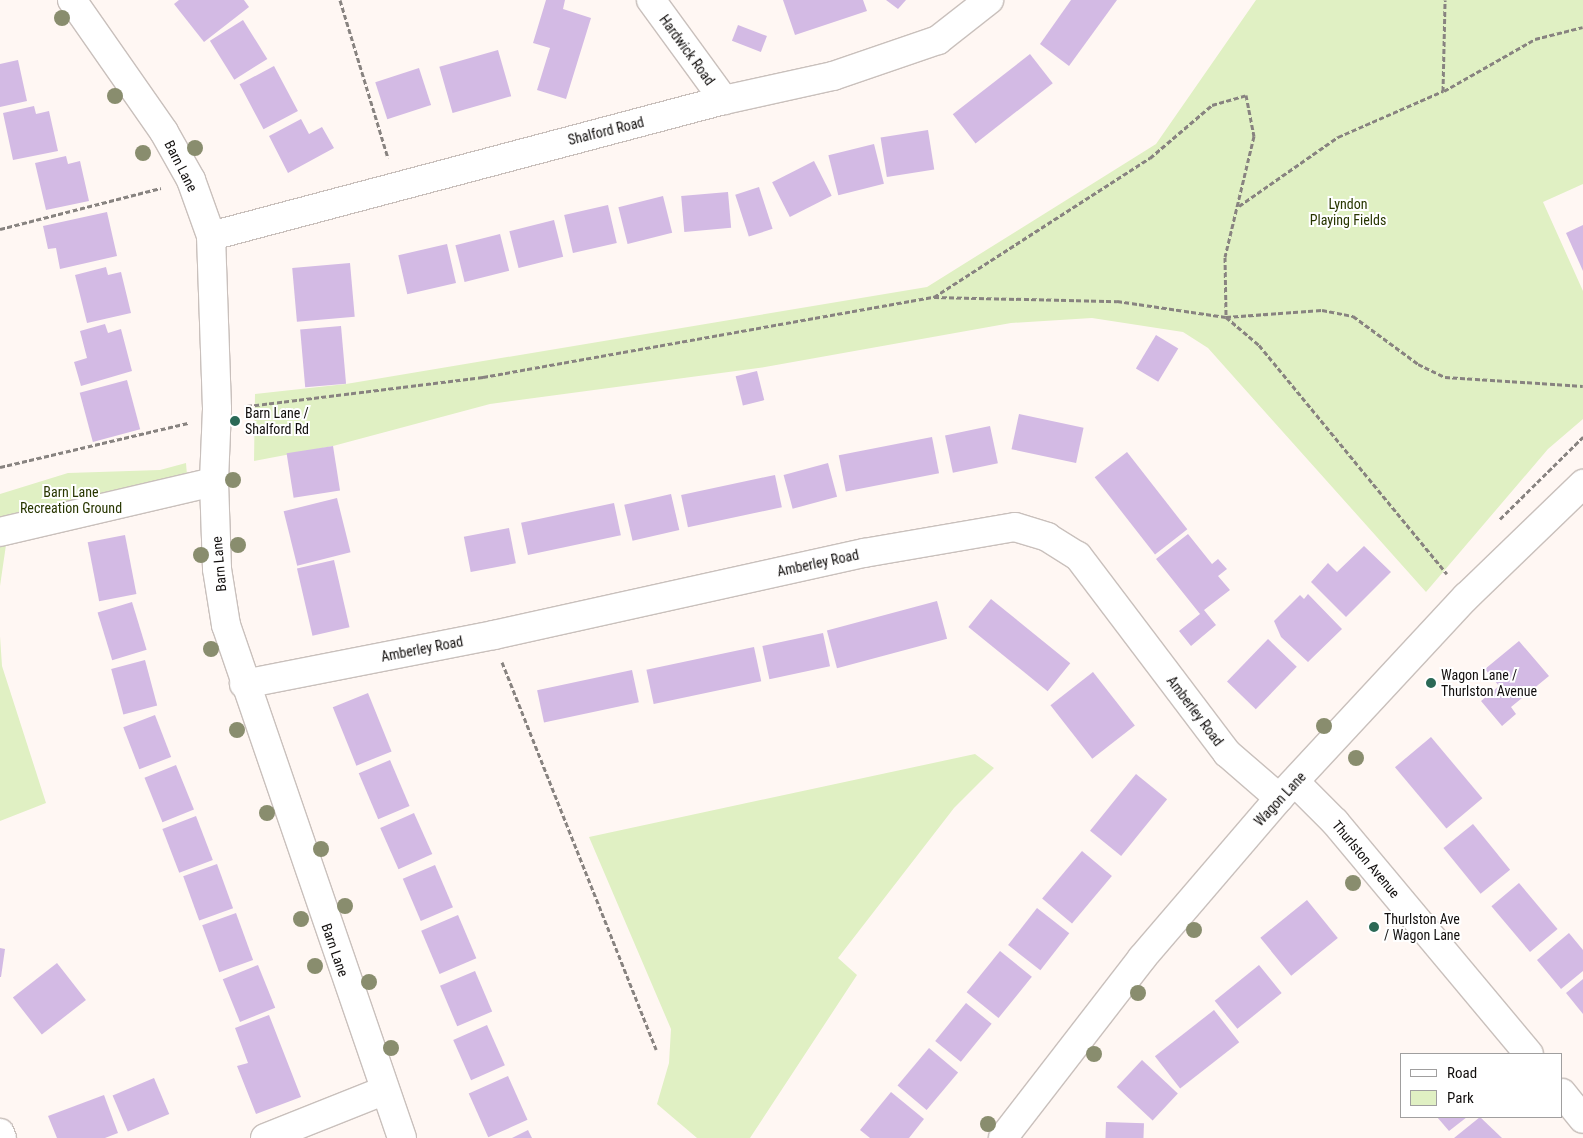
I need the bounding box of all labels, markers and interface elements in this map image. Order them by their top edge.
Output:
street label: Hardwick Road [656,12,718,88]
street label: Shalford Road [566,113,646,149]
street label: Barn Lane [161,138,201,194]
park label: Lyndon Playing Fields [1310,196,1386,228]
place label: Barn Lane / Shalford Rd [245,405,309,438]
marker: Barn Lane / Shalford Rd [229,415,241,427]
park label: Barn Lane Recreation Ground [20,484,122,516]
street label: Barn Lane [208,536,230,592]
street label: Amberley Road [776,546,860,580]
street label: Amberley Road [380,633,464,665]
place label: Wagon Lane / Thurlston Avenue [1441,667,1537,700]
street label: Amberley Road [1163,673,1227,749]
marker: Wagon Lane / Thurlston Avenue [1425,677,1437,689]
street label: Wagon Lane [1251,768,1309,830]
street label: Thurlston Avenue [1329,817,1403,901]
place label: Thurlston Ave / Wagon Lane [1384,911,1460,944]
street label: Barn Lane [318,921,352,979]
marker: Thurlston Ave / Wagon Lane [1368,921,1380,933]
legend [1400,1053,1563,1118]
text: Road [1447,1064,1477,1082]
text: Park [1447,1089,1474,1107]

